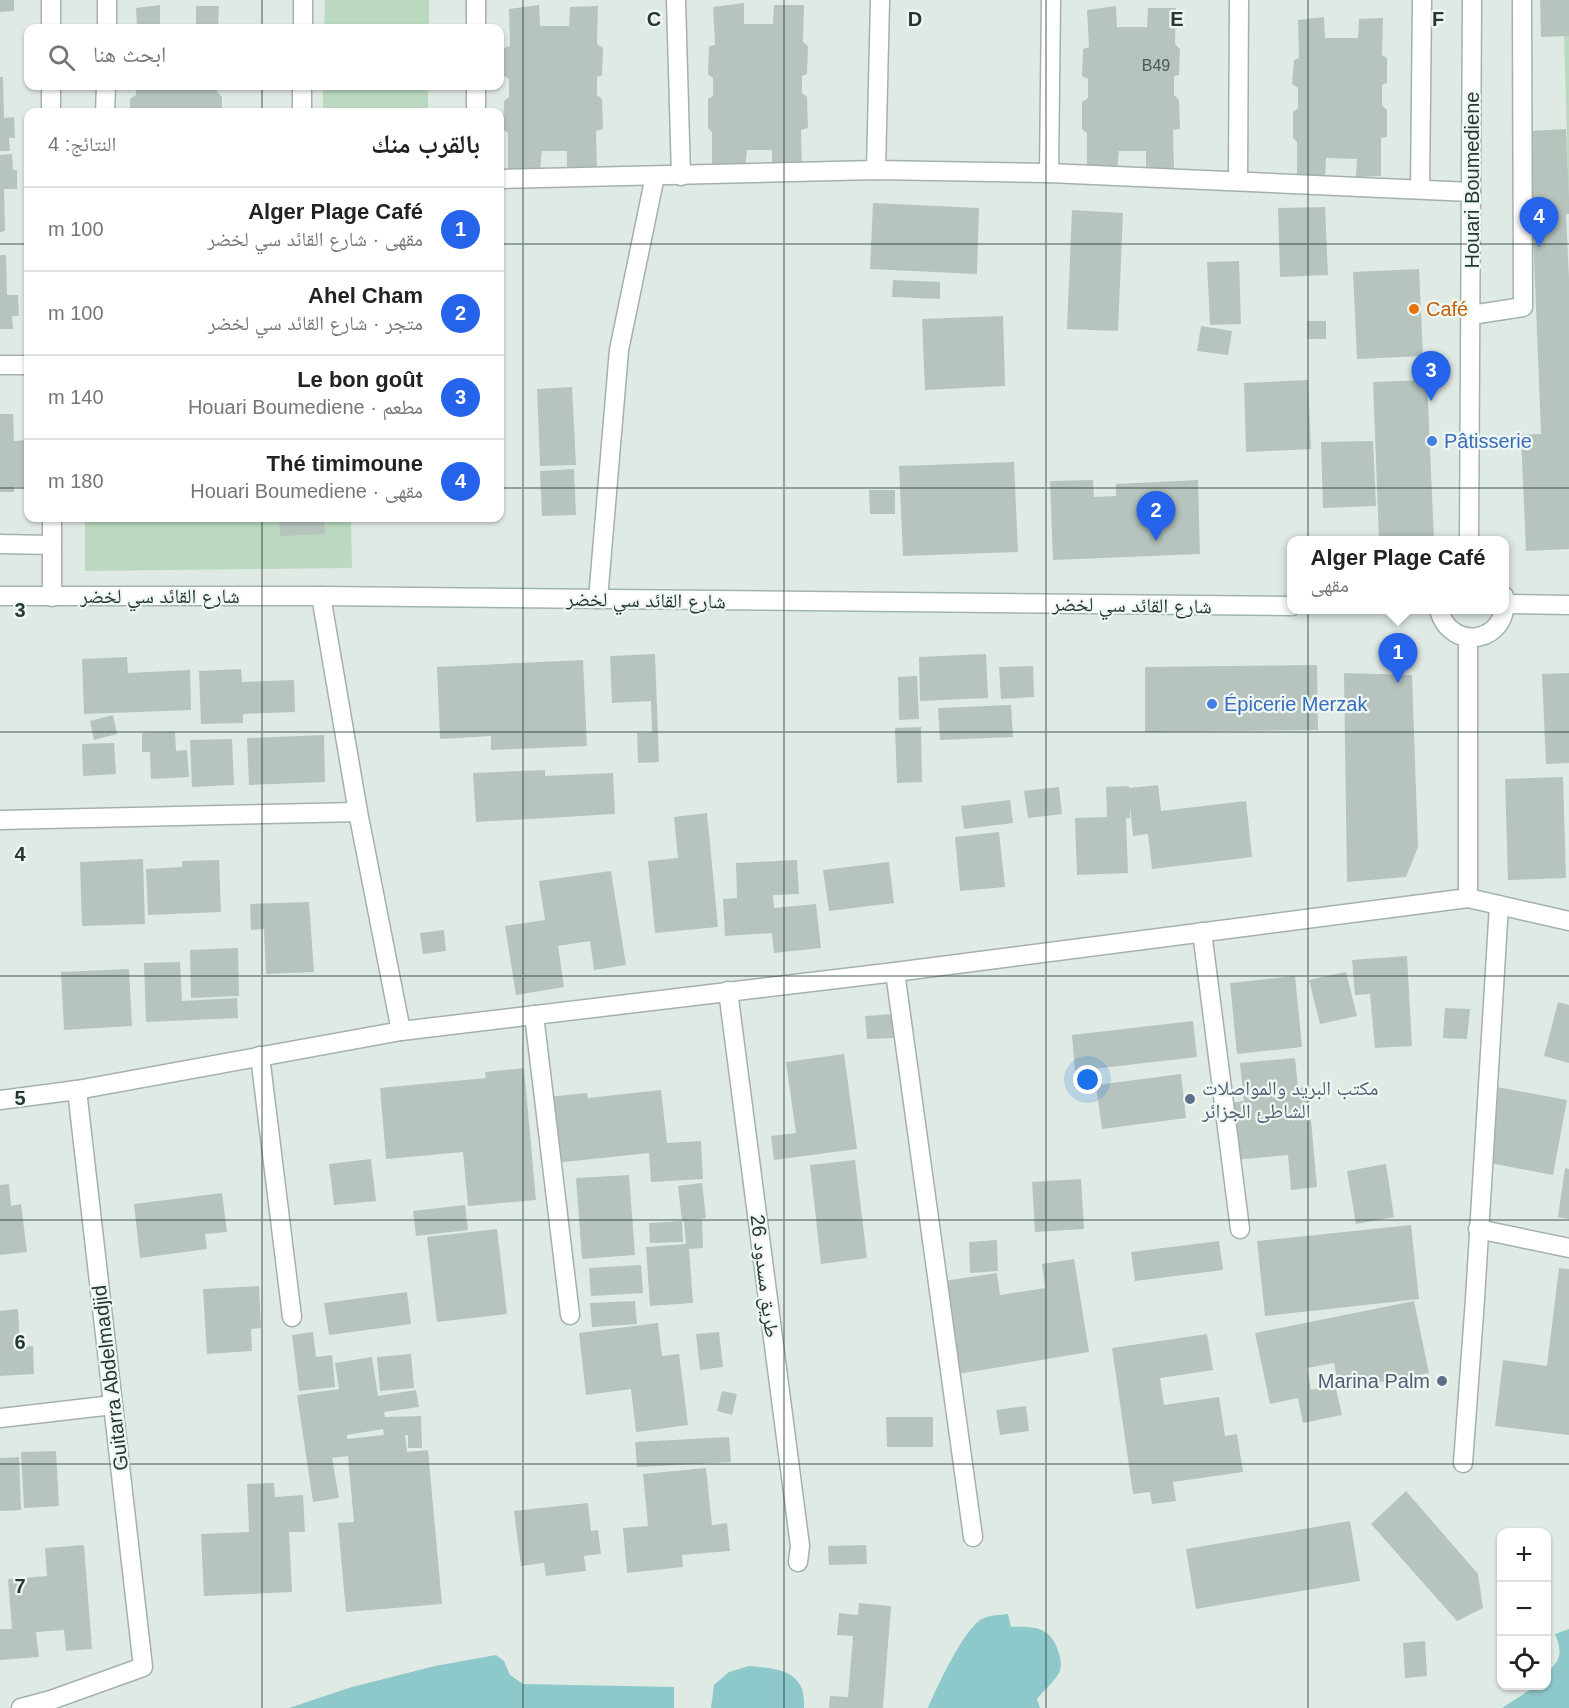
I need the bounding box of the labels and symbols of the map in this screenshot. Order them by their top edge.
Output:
text: C [647,8,661,30]
text: D [908,8,922,30]
text: E [1170,8,1184,30]
text: F [1432,8,1444,30]
house number: B49 [1142,57,1170,74]
street label: Houari Boumediene [1461,92,1483,268]
pin: 4 [1520,198,1558,247]
place label: Café [1426,298,1468,320]
marker: Café [1407,302,1421,316]
pin: 3 [1412,352,1450,401]
place label: Pâtisserie [1444,430,1532,452]
marker: Pâtisserie [1425,434,1439,448]
pin: 2 [1136,492,1176,541]
street label: شارع القائد سي لخضر [79,585,240,612]
street label: شارع القائد سي لخضر [565,588,726,617]
street label: شارع القائد سي لخضر [1051,593,1212,622]
text: 3 [14,599,26,621]
pin: 1 [1378,634,1418,683]
place label: Épicerie Merzak [1224,693,1368,715]
marker: Épicerie Merzak [1205,697,1219,711]
text: 4 [14,843,26,865]
your location [1073,1065,1102,1094]
place label: مكتب البريد والمواصلات الشاطئ الجزائر [1201,1077,1378,1123]
text: 5 [14,1087,26,1109]
marker: مكتب البريد والمواصلات الشاطئ الجزائر [1183,1092,1197,1106]
street label: طريق مسدود 26 [746,1213,783,1339]
street label: Guitarra Abdelmadjid [88,1284,132,1472]
text: 6 [14,1331,26,1353]
place label: Marina Palm [1318,1370,1430,1392]
marker: Marina Palm [1435,1374,1449,1388]
text: 7 [14,1575,26,1597]

